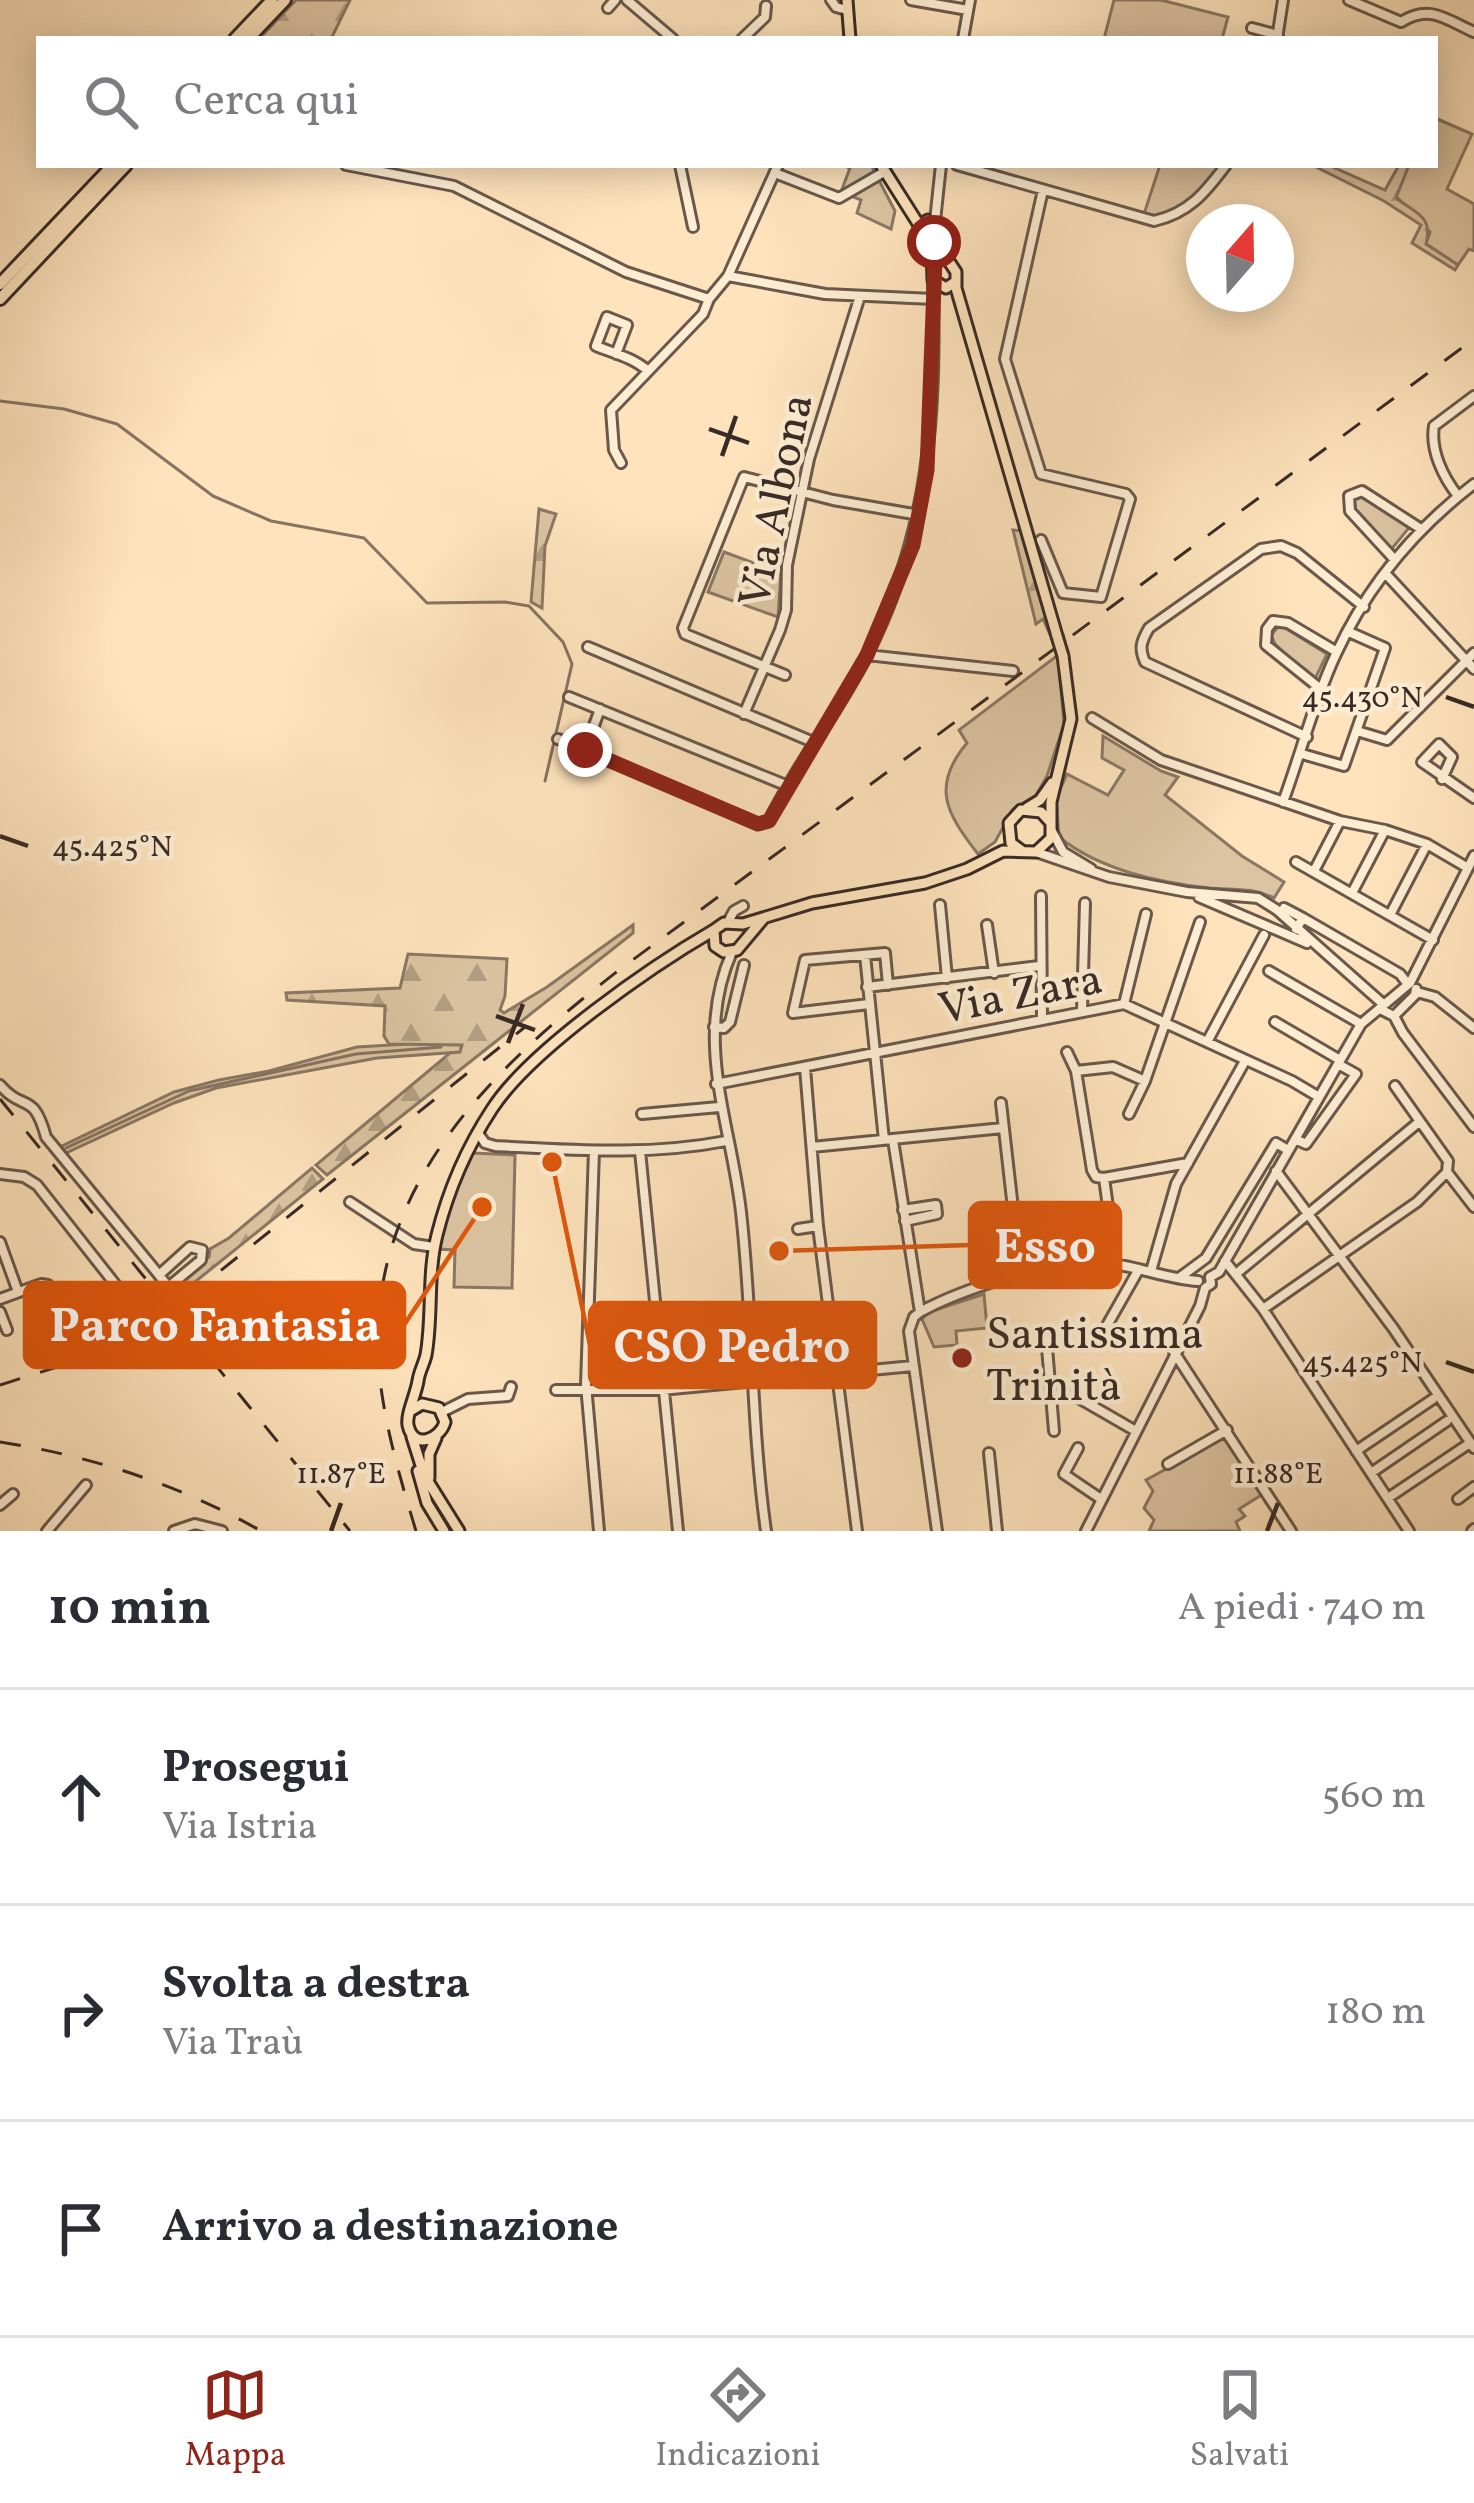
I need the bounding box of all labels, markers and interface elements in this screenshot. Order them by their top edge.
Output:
search box [36,36,1438,168]
icon: search [78,69,144,135]
text: Cerca qui [174,71,359,134]
north arrow [1186,204,1294,312]
route start [907,215,961,269]
street label: Via Albona [725,388,832,613]
text: 45.430°N [1302,678,1422,720]
route end [558,723,612,777]
text: 45.425°N [52,827,172,869]
street label: Via Zara [934,950,1108,1043]
callout: Esso [970,1203,1120,1287]
text: Esso [994,1216,1096,1283]
callout: Parco Fantasia [25,1283,404,1367]
text: Parco Fantasia [49,1295,381,1362]
callout: CSO Pedro [590,1303,875,1387]
place label: Santissima Trinità [986,1305,1204,1420]
text: CSO Pedro [614,1316,850,1383]
text: 45.425°N [1302,1343,1422,1385]
marker: Santissima Trinità [949,1345,975,1371]
text: 11.87°E [296,1454,386,1496]
text: 11.88°E [1233,1454,1323,1496]
text: 10 min [48,1574,211,1645]
text: A piedi · 740 m [1178,1582,1426,1636]
text: Prosegui [162,1738,350,1801]
icon: ahead [48,1764,114,1830]
text: 560 m [1322,1770,1426,1824]
text: Via Istria [162,1801,317,1855]
text: Svolta a destra [162,1954,470,2017]
icon: right [48,1980,114,2046]
text: 180 m [1325,1986,1426,2040]
text: Via Traù [162,2017,304,2071]
icon: arrive [48,2196,114,2262]
text: Arrivo a destinazione [162,2197,618,2260]
tab: Mappa [185,2362,286,2480]
tab: Indicazioni [656,2362,820,2480]
tab: Salvati [1190,2362,1289,2480]

